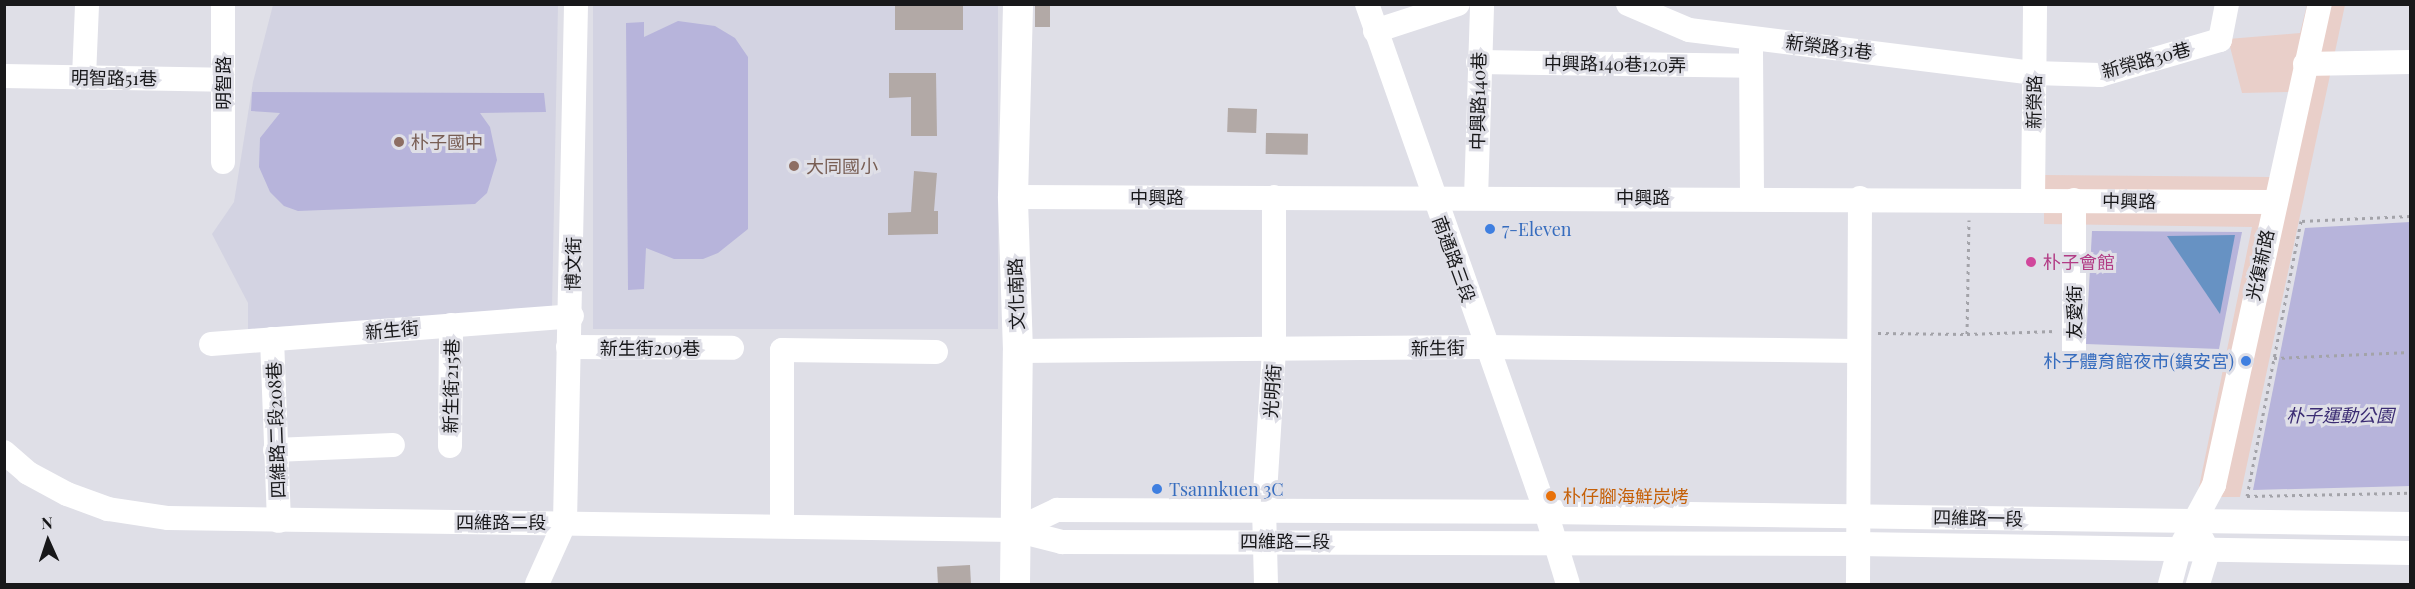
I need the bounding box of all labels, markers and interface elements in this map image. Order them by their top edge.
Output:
street label: 新榮路31巷 [1785,31,1873,63]
street label: 新榮路30巷 [2099,38,2193,82]
street label: 中興路140巷 [1466,52,1490,150]
street label: 中興路140巷120弄 [1544,52,1686,76]
street label: 明智路 [212,56,234,110]
street label: 明智路51巷 [71,66,157,90]
street label: 新榮路 [2023,75,2045,129]
place label: 朴子國中 [411,131,483,153]
marker: 朴子國中 [392,135,406,149]
place label: 大同國小 [806,155,878,177]
marker: 大同國小 [787,159,801,173]
street label: 中興路 [1130,186,1184,208]
street label: 中興路 [1616,186,1670,208]
street label: 中興路 [2102,190,2156,212]
street label: 南通路三段 [1428,213,1480,305]
place label: 7-Eleven [1502,218,1572,240]
marker: 7-Eleven [1483,222,1497,236]
street label: 光復新路 [2242,228,2278,302]
street label: 博文街 [562,237,584,291]
place label: 朴子會館 [2043,251,2115,273]
marker: 朴子會館 [2024,255,2038,269]
street label: 文化南路 [1004,258,1028,330]
street label: 友愛街 [2063,285,2085,339]
street label: 新生街 [364,317,420,343]
street label: 新生街209巷 [600,337,700,359]
street label: 新生街 [1411,337,1465,359]
street label: 新生街215巷 [439,339,463,433]
place label: 朴子體育館夜市(鎮安宮) [2043,350,2234,372]
marker: 朴子體育館夜市(鎮安宮) [2239,354,2253,368]
street label: 四維路二段208巷 [263,361,289,499]
street label: 光明街 [1259,363,1285,419]
park label: 朴子運動公園 [2286,404,2394,426]
place label: Tsannkuen 3C [1169,478,1284,500]
marker: Tsannkuen 3C [1150,482,1164,496]
place label: 朴仔腳海鮮炭烤 [1563,485,1689,507]
marker: 朴仔腳海鮮炭烤 [1544,489,1558,503]
street label: 四維路一段 [1933,506,2023,530]
north arrow [18,511,78,571]
street label: 四維路二段 [456,511,546,533]
text: N [41,512,53,533]
street label: 四維路二段 [1240,530,1330,552]

